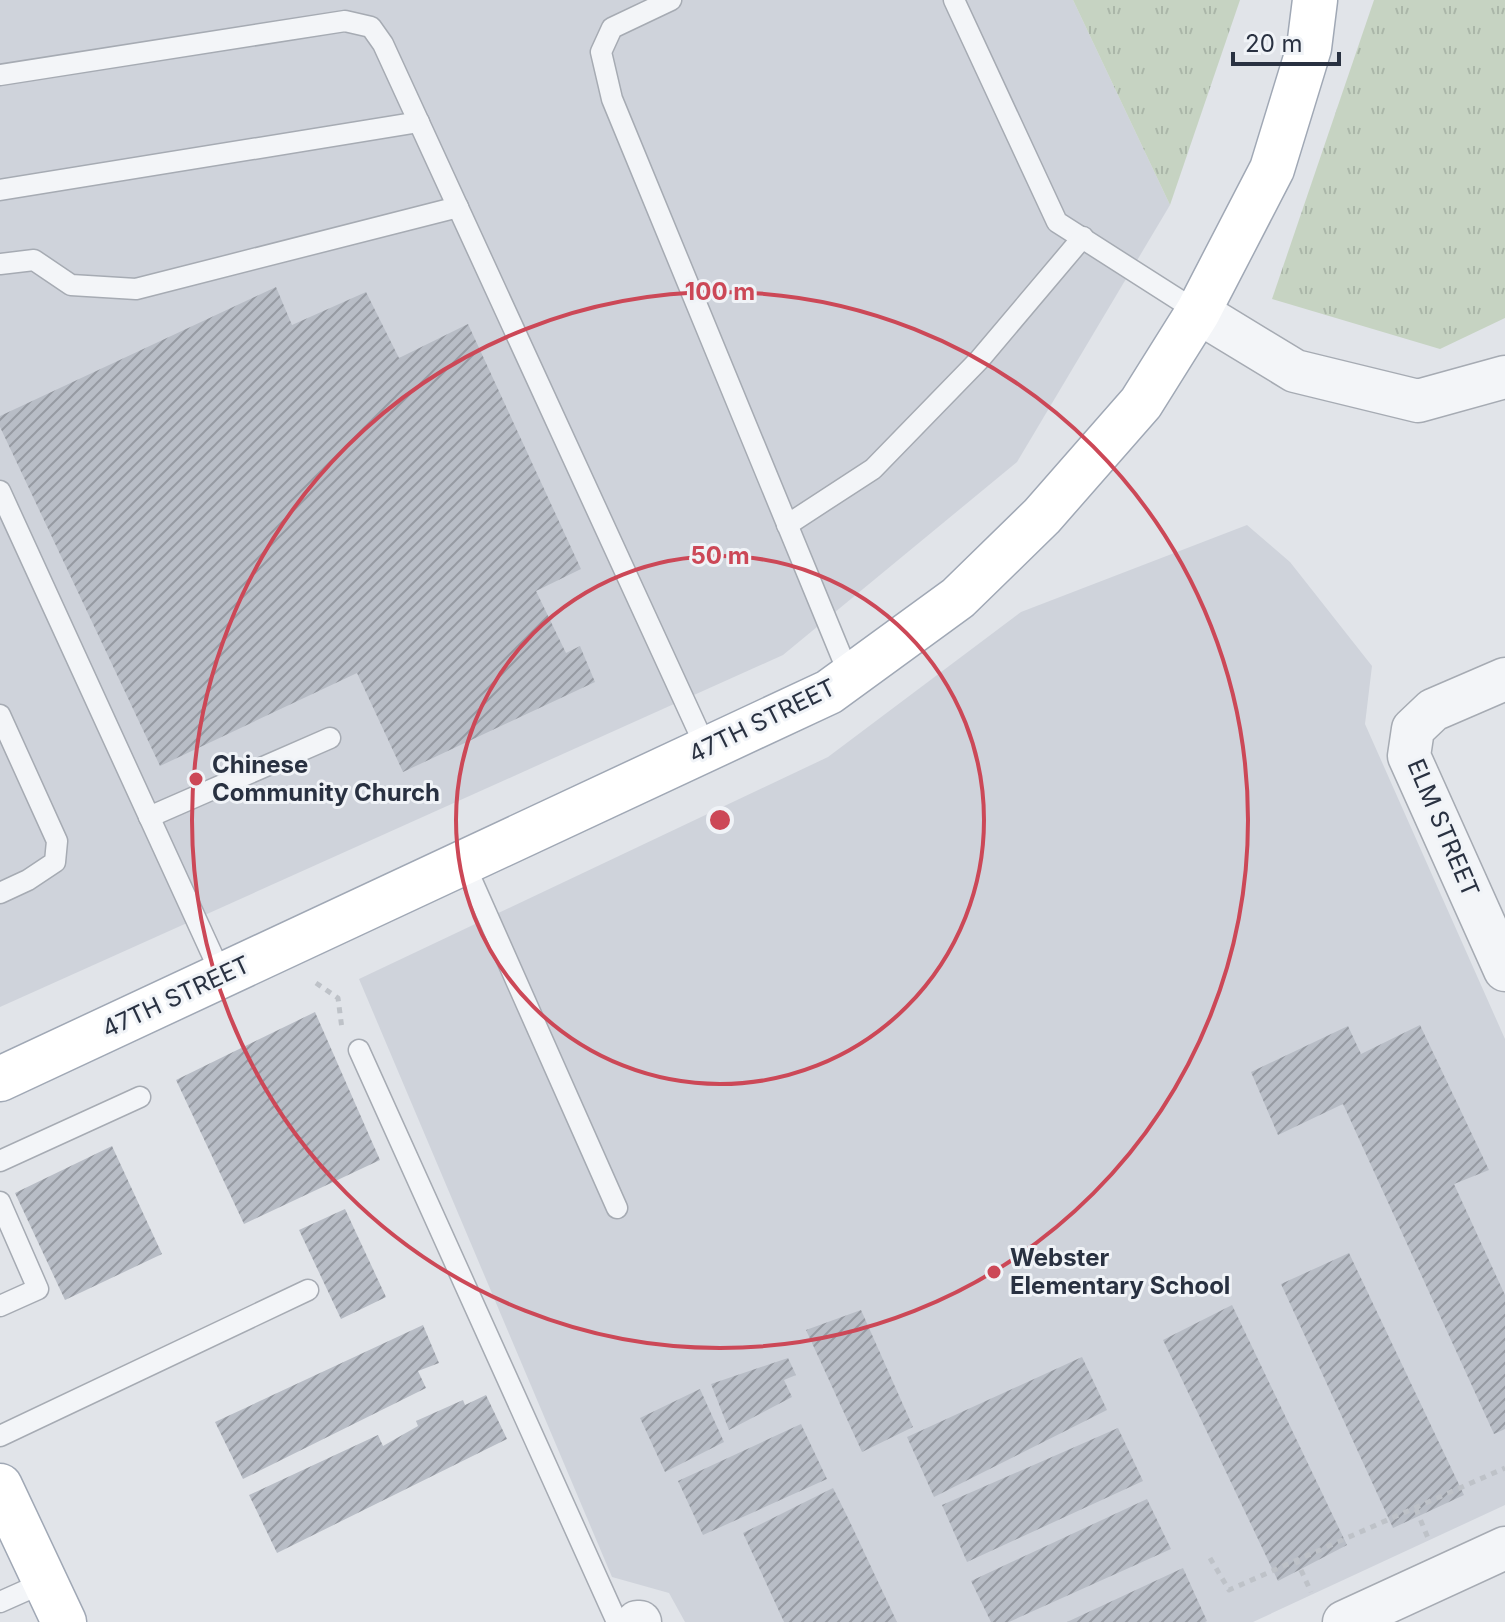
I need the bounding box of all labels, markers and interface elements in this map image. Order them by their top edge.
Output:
scale bar [1233,16,1339,66]
text: 20 m [1245,29,1303,58]
text: 100 m [685,277,755,306]
text: 50 m [690,541,750,570]
street label: 47TH STREET [684,672,840,769]
place label: Chinese Community Church [212,750,440,807]
street label: ELM STREET [1401,754,1486,901]
marker: Chinese Community Church [187,770,205,788]
centre of rings [706,806,734,834]
street label: 47TH STREET [97,950,254,1043]
place label: Webster Elementary School [1010,1243,1230,1300]
marker: Webster Elementary School [985,1263,1003,1281]

